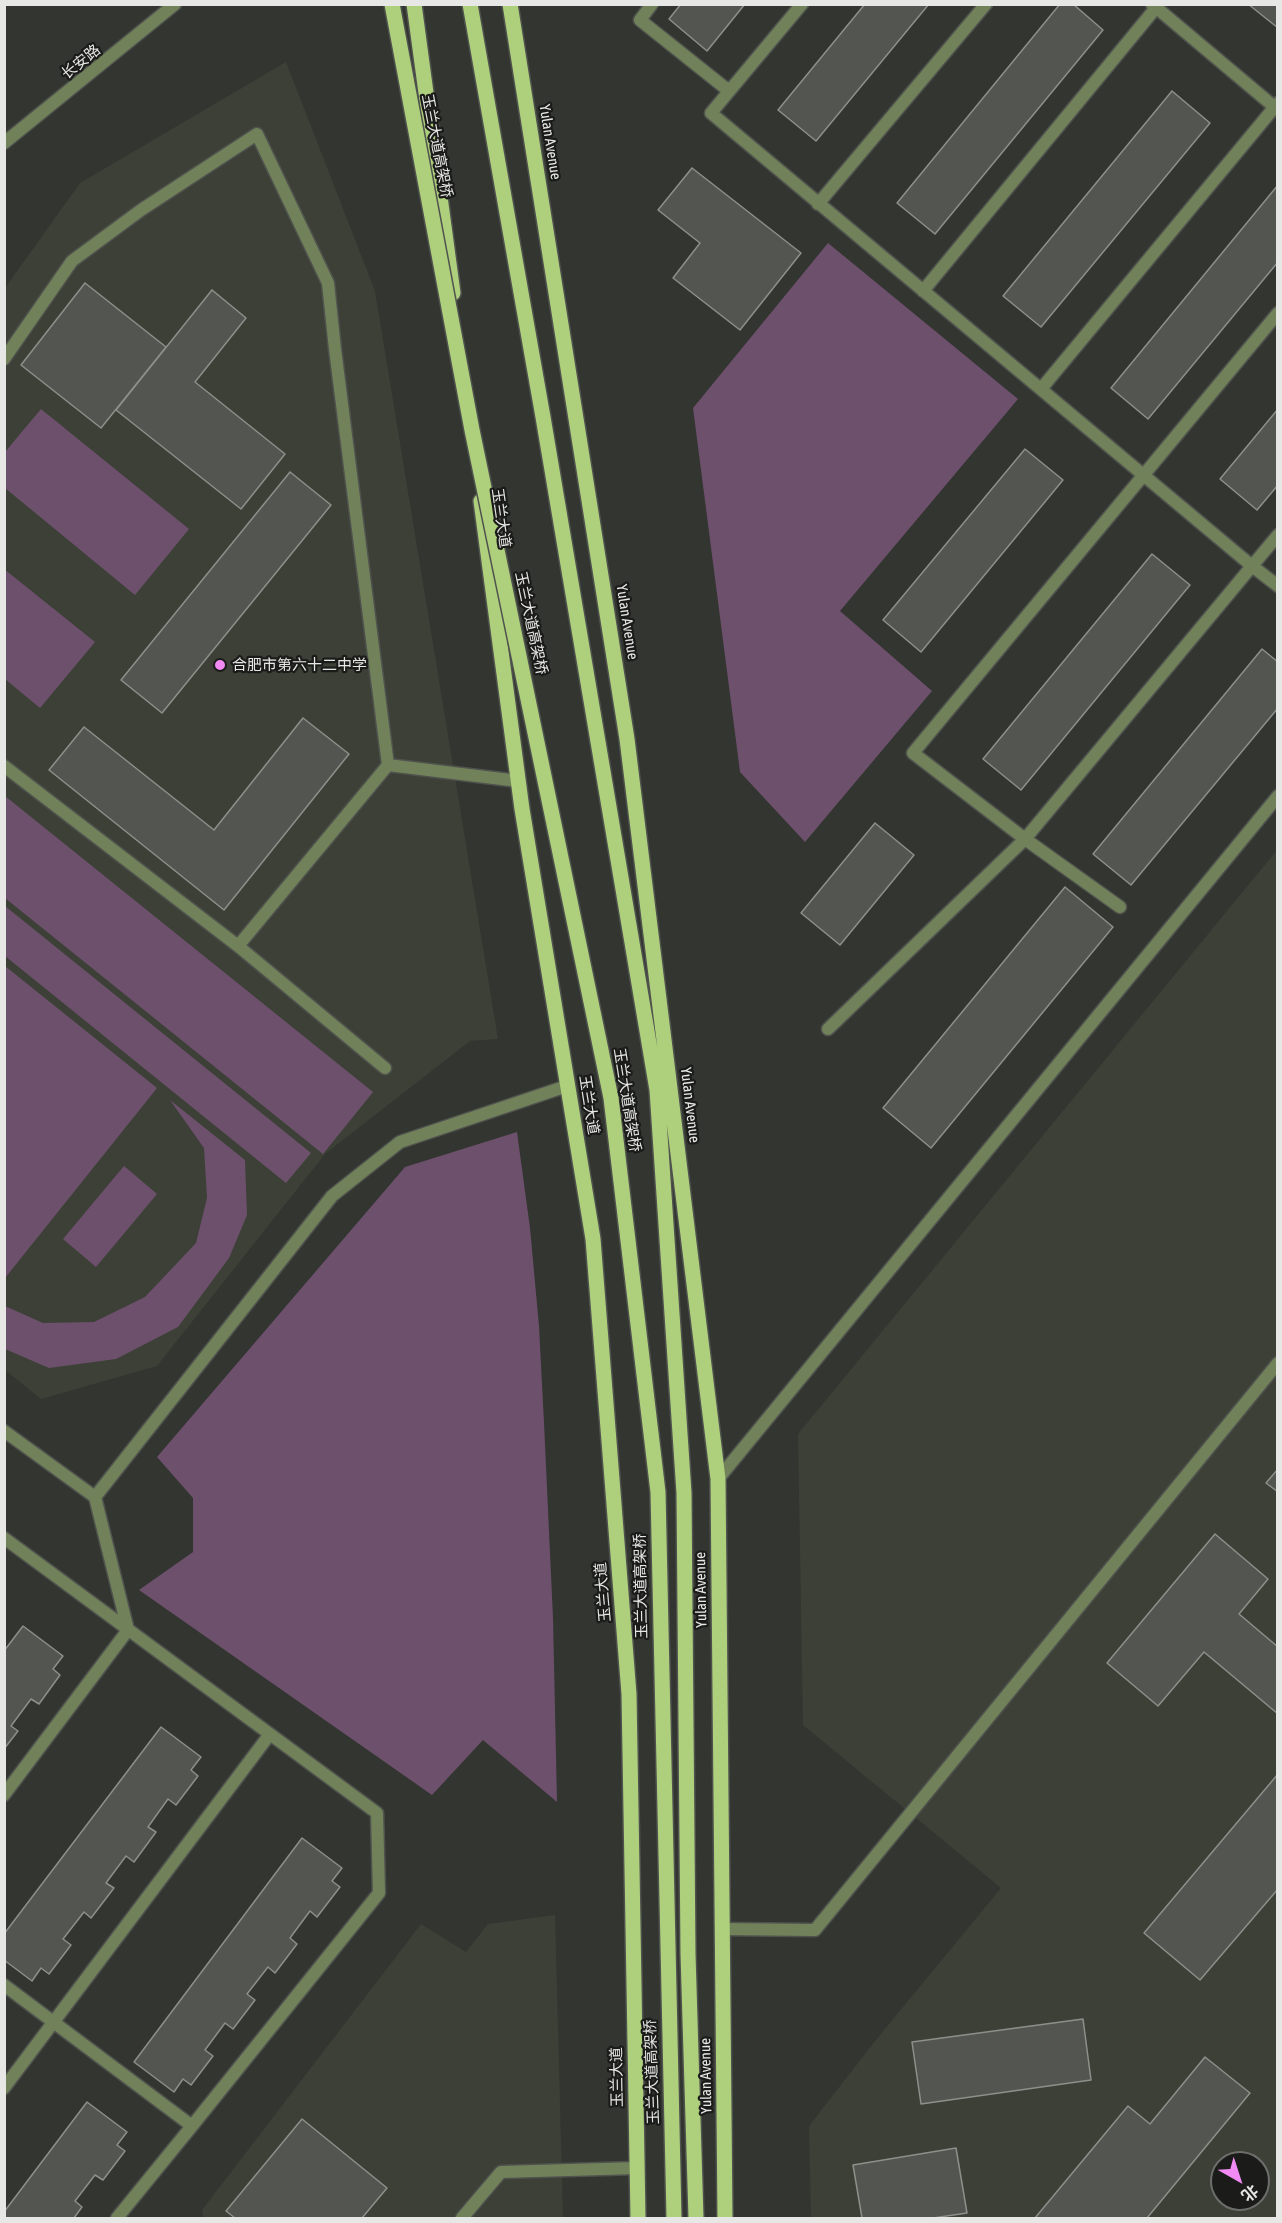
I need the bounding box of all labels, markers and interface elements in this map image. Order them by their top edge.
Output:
street label: 长安路 [58,41,104,83]
street label: 玉兰大道高架桥 [418,93,456,199]
street label: Yulan Avenue [535,103,565,181]
street label: 玉兰大道 [488,487,514,549]
street label: 玉兰大道高架桥 [511,570,551,676]
street label: Yulan Avenue [612,583,642,661]
place label: 合肥市第六十二中学 [232,656,367,674]
marker: 合肥市第六十二中学 [213,658,227,672]
street label: 玉兰大道高架桥 [610,1047,644,1153]
street label: Yulan Avenue [676,1066,704,1144]
street label: 玉兰大道 [575,1074,603,1136]
street label: 玉兰大道高架桥 [631,1533,651,1639]
street label: Yulan Avenue [691,1552,711,1628]
street label: 玉兰大道 [591,1561,615,1623]
street label: 玉兰大道高架桥 [641,2019,663,2125]
street label: Yulan Avenue [696,2038,716,2114]
street label: 玉兰大道 [607,2047,627,2107]
north arrow [1210,2151,1270,2211]
text: 北 [1238,2181,1262,2205]

